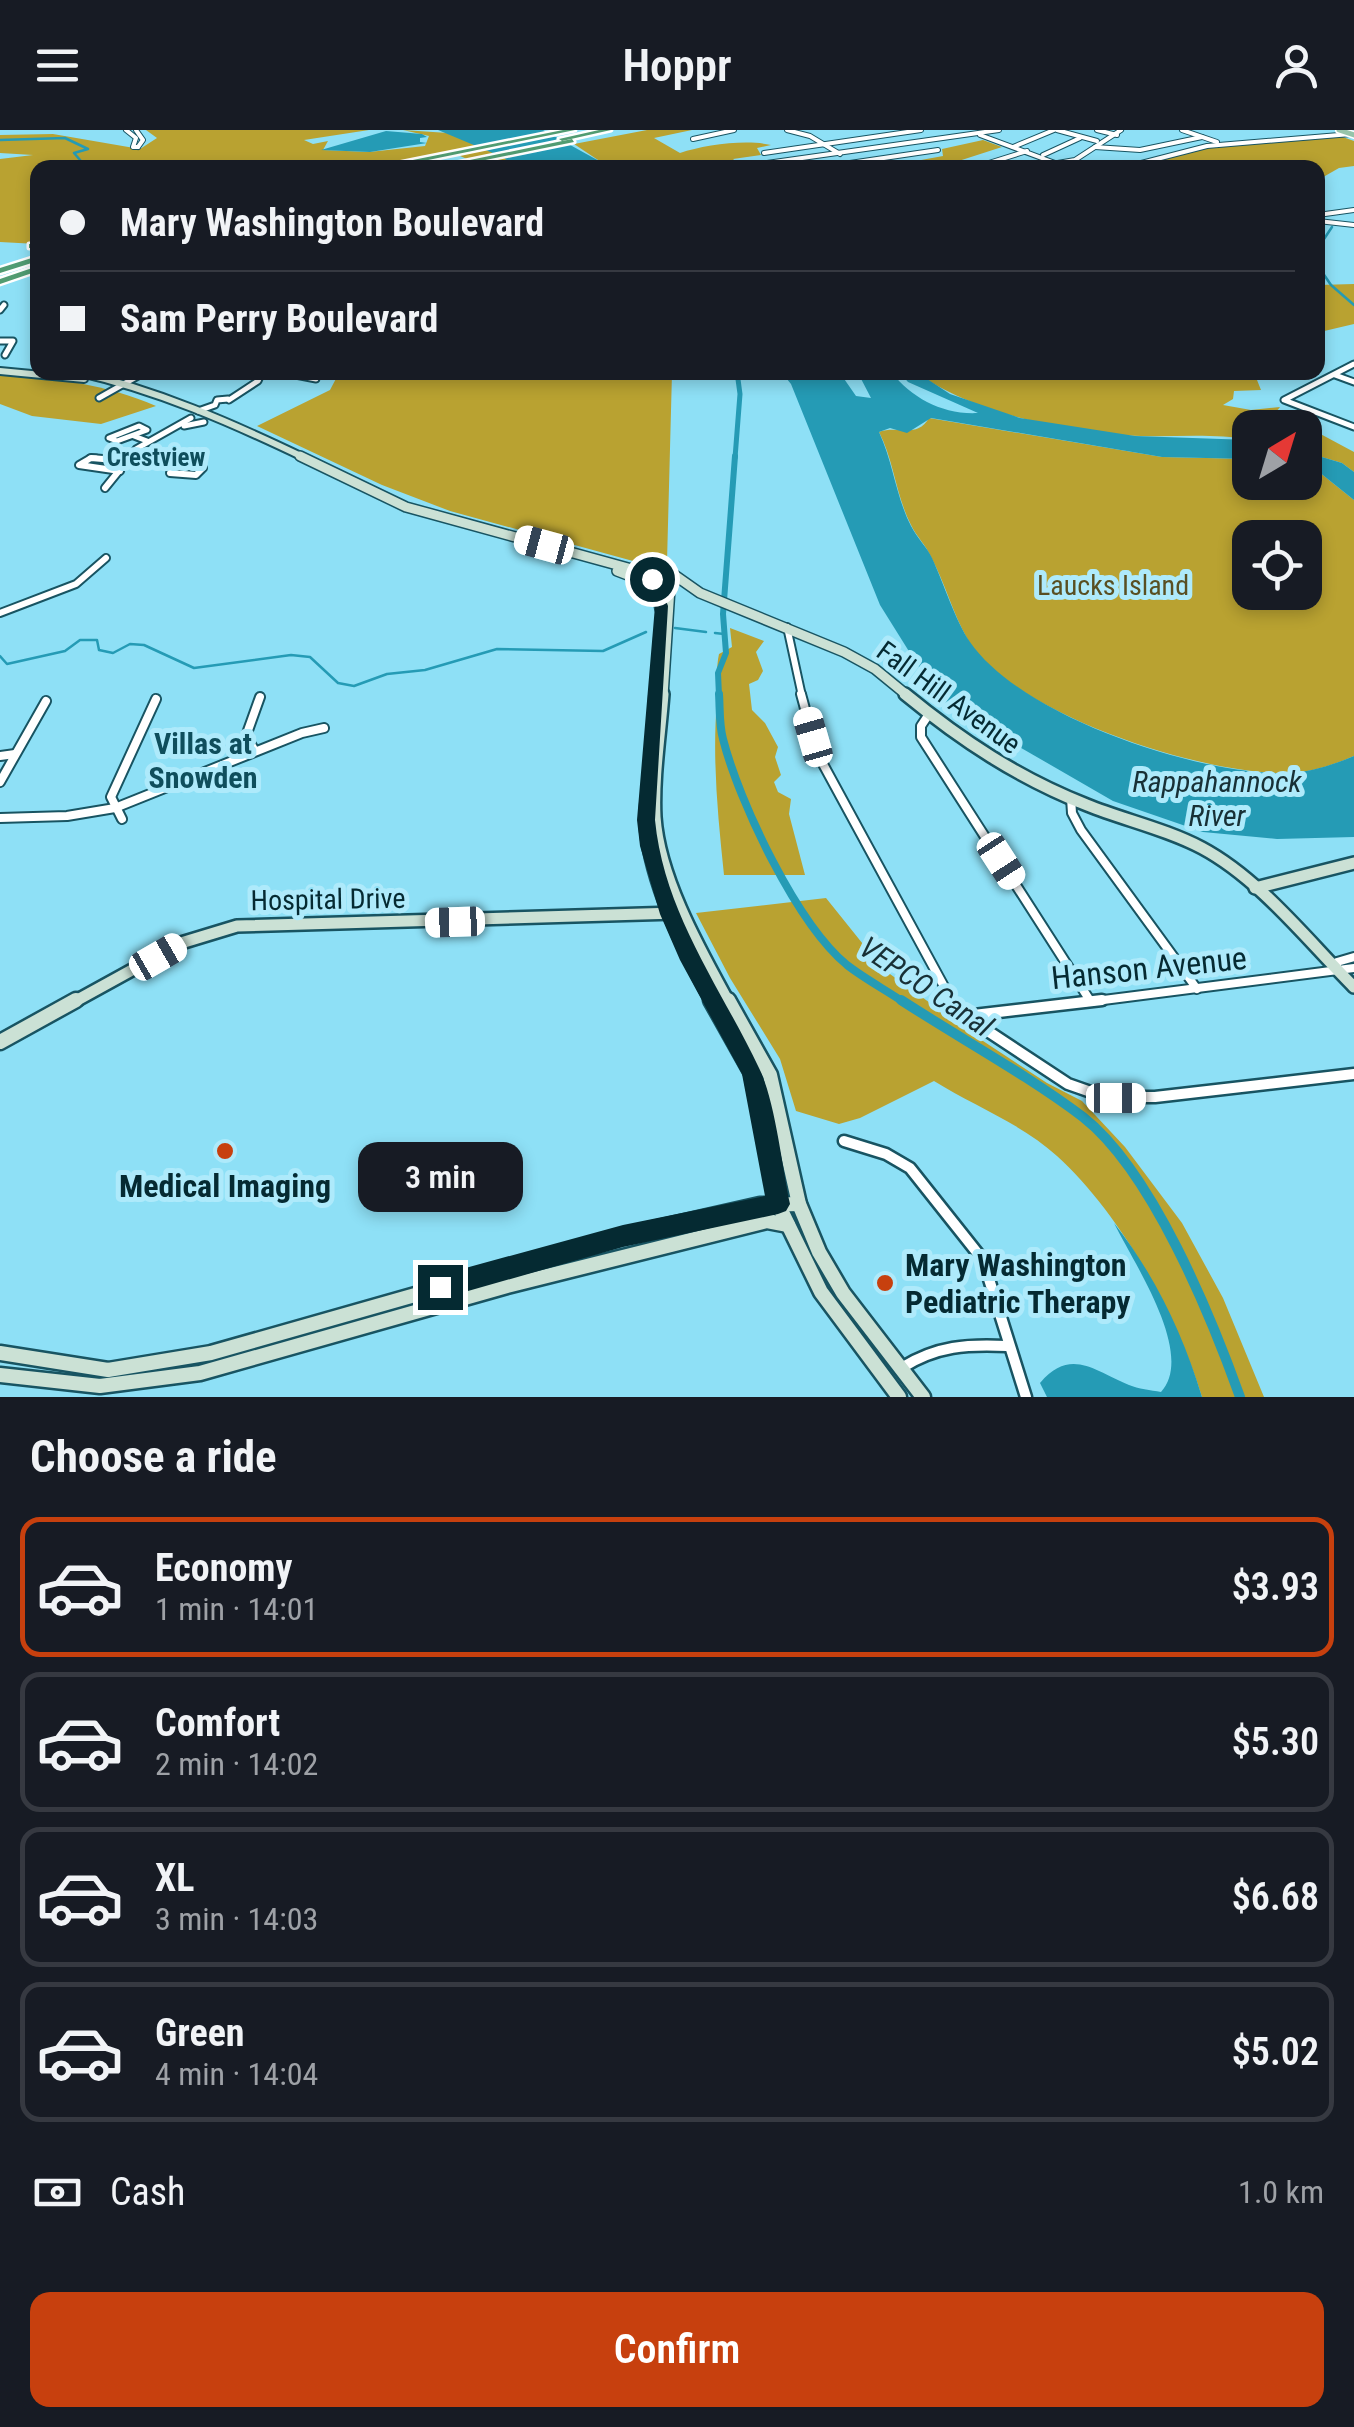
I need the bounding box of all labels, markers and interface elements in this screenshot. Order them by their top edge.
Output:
icon: menu [30,38,85,93]
icon: person [1269,38,1324,93]
text: Hoppr [622,39,732,92]
text: Mary Washington Boulevard [120,201,544,245]
text: Sam Perry Boulevard [120,297,438,341]
north arrow [1232,410,1322,500]
map controls [1232,410,1322,610]
district label: Crestview [107,443,205,472]
button: locate [1232,520,1322,610]
car [511,523,577,567]
route start [630,557,675,602]
park label: Laucks Island [1037,569,1189,602]
street label: Fall Hill Avenue [870,634,1027,761]
car [790,704,836,770]
district label: Villas at Snowden [149,726,257,795]
water label: Rappahannock River [1132,764,1303,833]
car [972,828,1030,894]
street label: Hospital Drive [250,882,406,917]
car [424,906,486,938]
car [125,929,191,985]
water label: VEPCO Canal [853,929,1000,1044]
street label: Hanson Avenue [1049,939,1249,997]
car [1086,1083,1146,1113]
marker: Medical Imaging [214,1140,236,1162]
callout: 3 min [358,1142,522,1212]
text: 3 min [405,1158,476,1196]
place label: Medical Imaging [119,1167,331,1205]
place label: Mary Washington Pediatric Therapy [905,1246,1130,1321]
route end [418,1265,463,1310]
marker: Mary Washington Pediatric Therapy [874,1272,896,1294]
text: Choose a ride [30,1430,277,1483]
icon: car [35,1542,125,1632]
text: Economy [155,1546,292,1590]
text: $3.93 [1232,1565,1319,1609]
text: 1 min · 14:01 [155,1590,318,1628]
icon: car [35,1697,125,1787]
text: Comfort [155,1701,280,1745]
text: $5.30 [1232,1720,1319,1764]
text: 2 min · 14:02 [155,1745,318,1783]
icon: car [35,1852,125,1942]
text: XL [155,1856,194,1900]
text: $6.68 [1232,1875,1319,1919]
text: 3 min · 14:03 [155,1900,318,1938]
icon: car [35,2007,125,2097]
text: Green [155,2011,245,2055]
text: $5.02 [1232,2030,1319,2074]
text: 4 min · 14:04 [155,2055,318,2093]
icon: cash [30,2165,85,2220]
text: Cash [110,2170,185,2214]
text: 1.0 km [1238,2173,1324,2211]
button: Confirm [30,2292,1324,2407]

